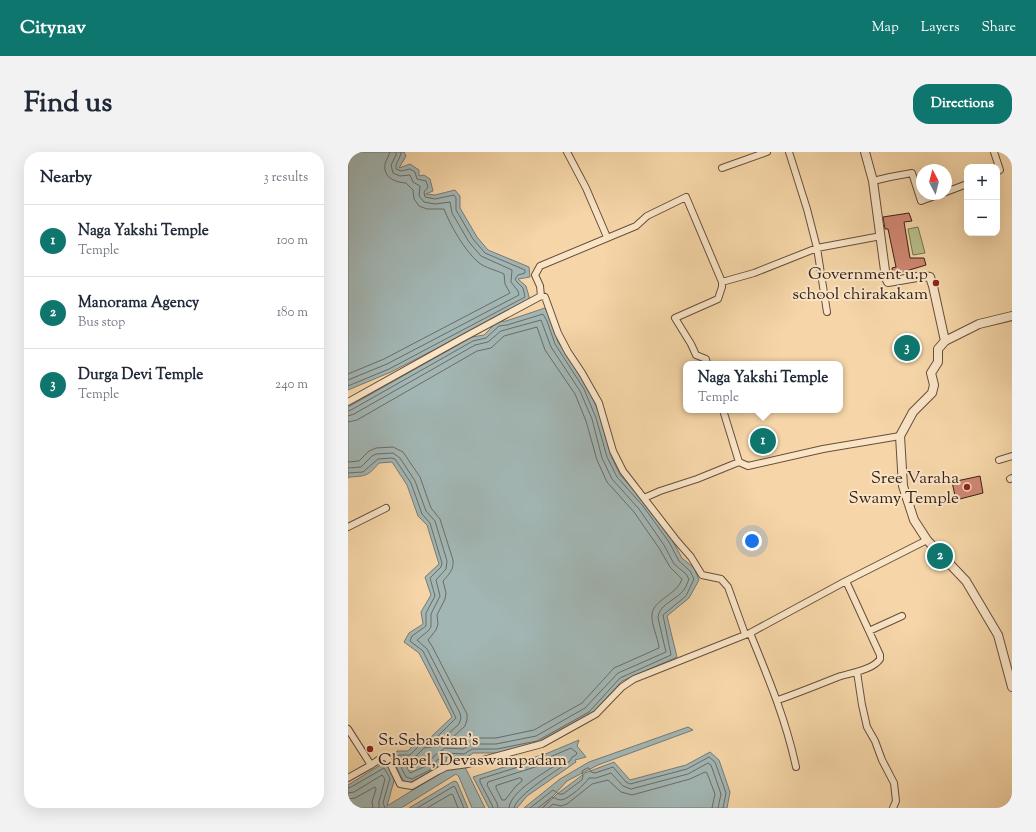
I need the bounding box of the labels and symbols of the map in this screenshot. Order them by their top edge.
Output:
north arrow [916,164,952,200]
place label: Government u.p school chirakakam [792,263,928,307]
marker: Government u.p school chirakakam [931,278,941,288]
pin: 3 [894,333,920,363]
pin: 1 [750,426,776,456]
place label: Sree Varaha Swamy Temple [849,467,959,511]
marker: Sree Varaha Swamy Temple [962,482,972,492]
your location [742,531,762,551]
pin: 2 [927,541,953,571]
place label: St.Sebastian's Chapel, Devaswampadam [378,729,567,773]
marker: St.Sebastian's Chapel, Devaswampadam [365,744,375,754]

